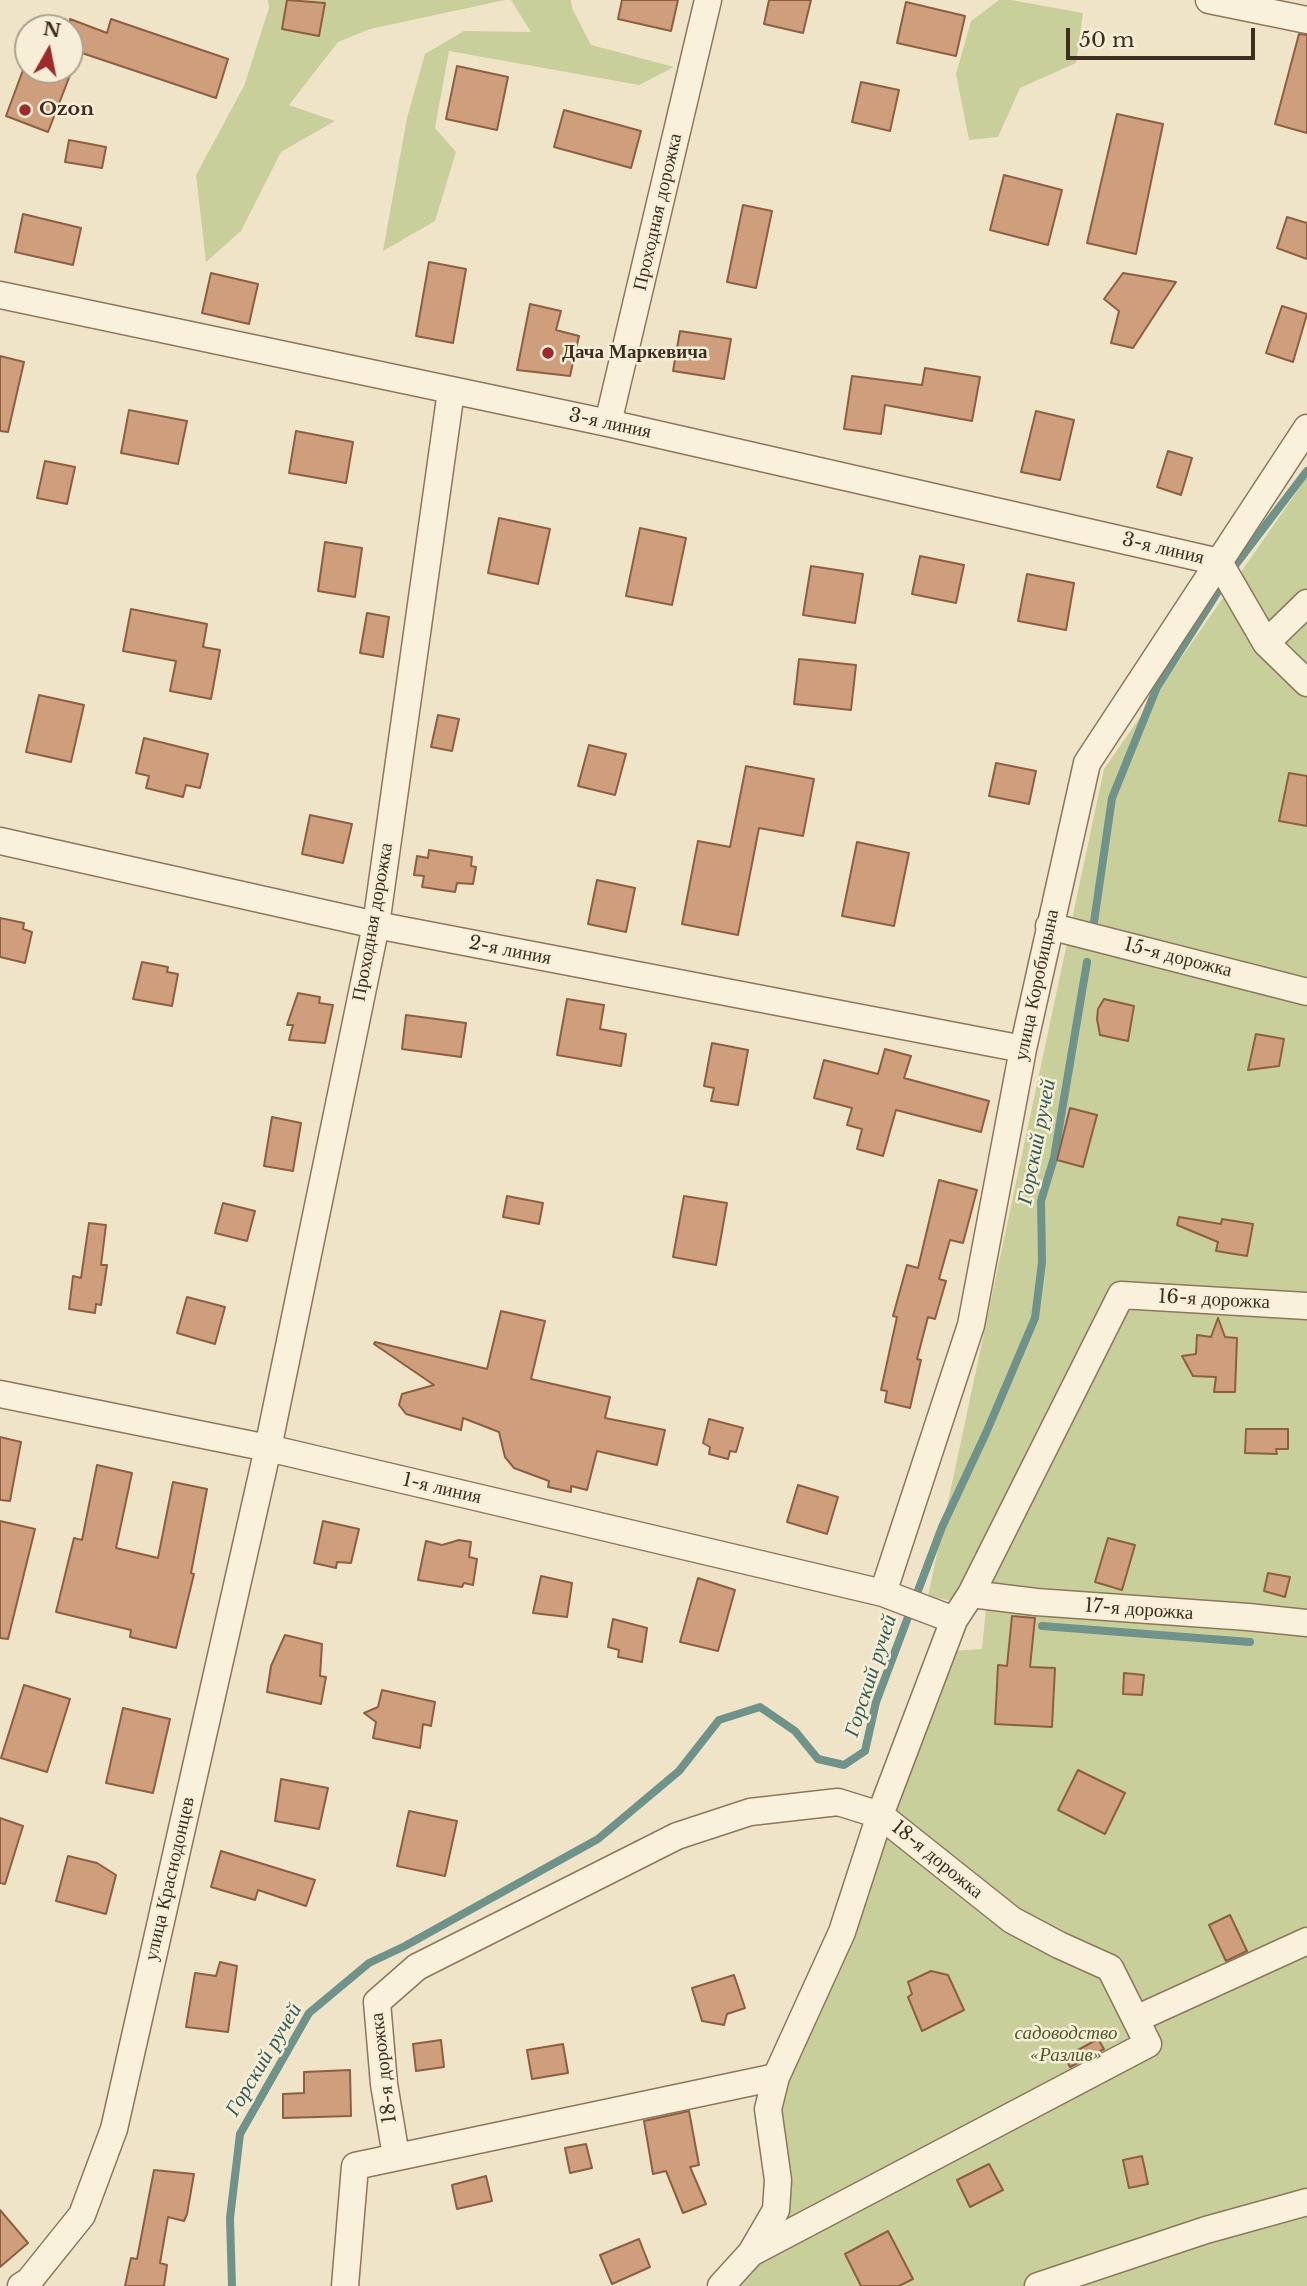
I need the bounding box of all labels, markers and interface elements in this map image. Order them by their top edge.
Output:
north arrow [14,14,84,84]
scale bar [1069,14,1258,58]
text: N [41,17,63,42]
text: 50 m [1079,27,1134,53]
place label: Ozon [39,99,94,121]
marker: Ozon [17,102,33,118]
street label: Проходная дорожка [629,131,687,293]
place label: Дача Маркевича [562,342,707,364]
marker: Дача Маркевича [540,345,556,361]
street label: 3-я линия [567,404,653,444]
street label: 3-я линия [1120,529,1206,569]
street label: Проходная дорожка [348,841,398,1003]
street label: улица Коробицына [1010,907,1064,1063]
street label: 2-я линия [467,932,553,970]
street label: 15-я дорожка [1122,934,1234,982]
water label: Горский ручей [1012,1077,1062,1207]
street label: 16-я дорожка [1158,1286,1270,1314]
street label: 1-я линия [400,1469,484,1509]
street label: 17-я дорожка [1084,1595,1194,1625]
water label: Горский ручей [839,1612,903,1740]
street label: улица Краснодонцев [140,1795,200,1963]
street label: 18-я дорожка [887,1816,987,1904]
water label: Горский ручей [220,1999,308,2121]
street label: 18-я дорожка [366,2011,402,2125]
park label: садоводство «Разлив» [1014,2023,1118,2067]

